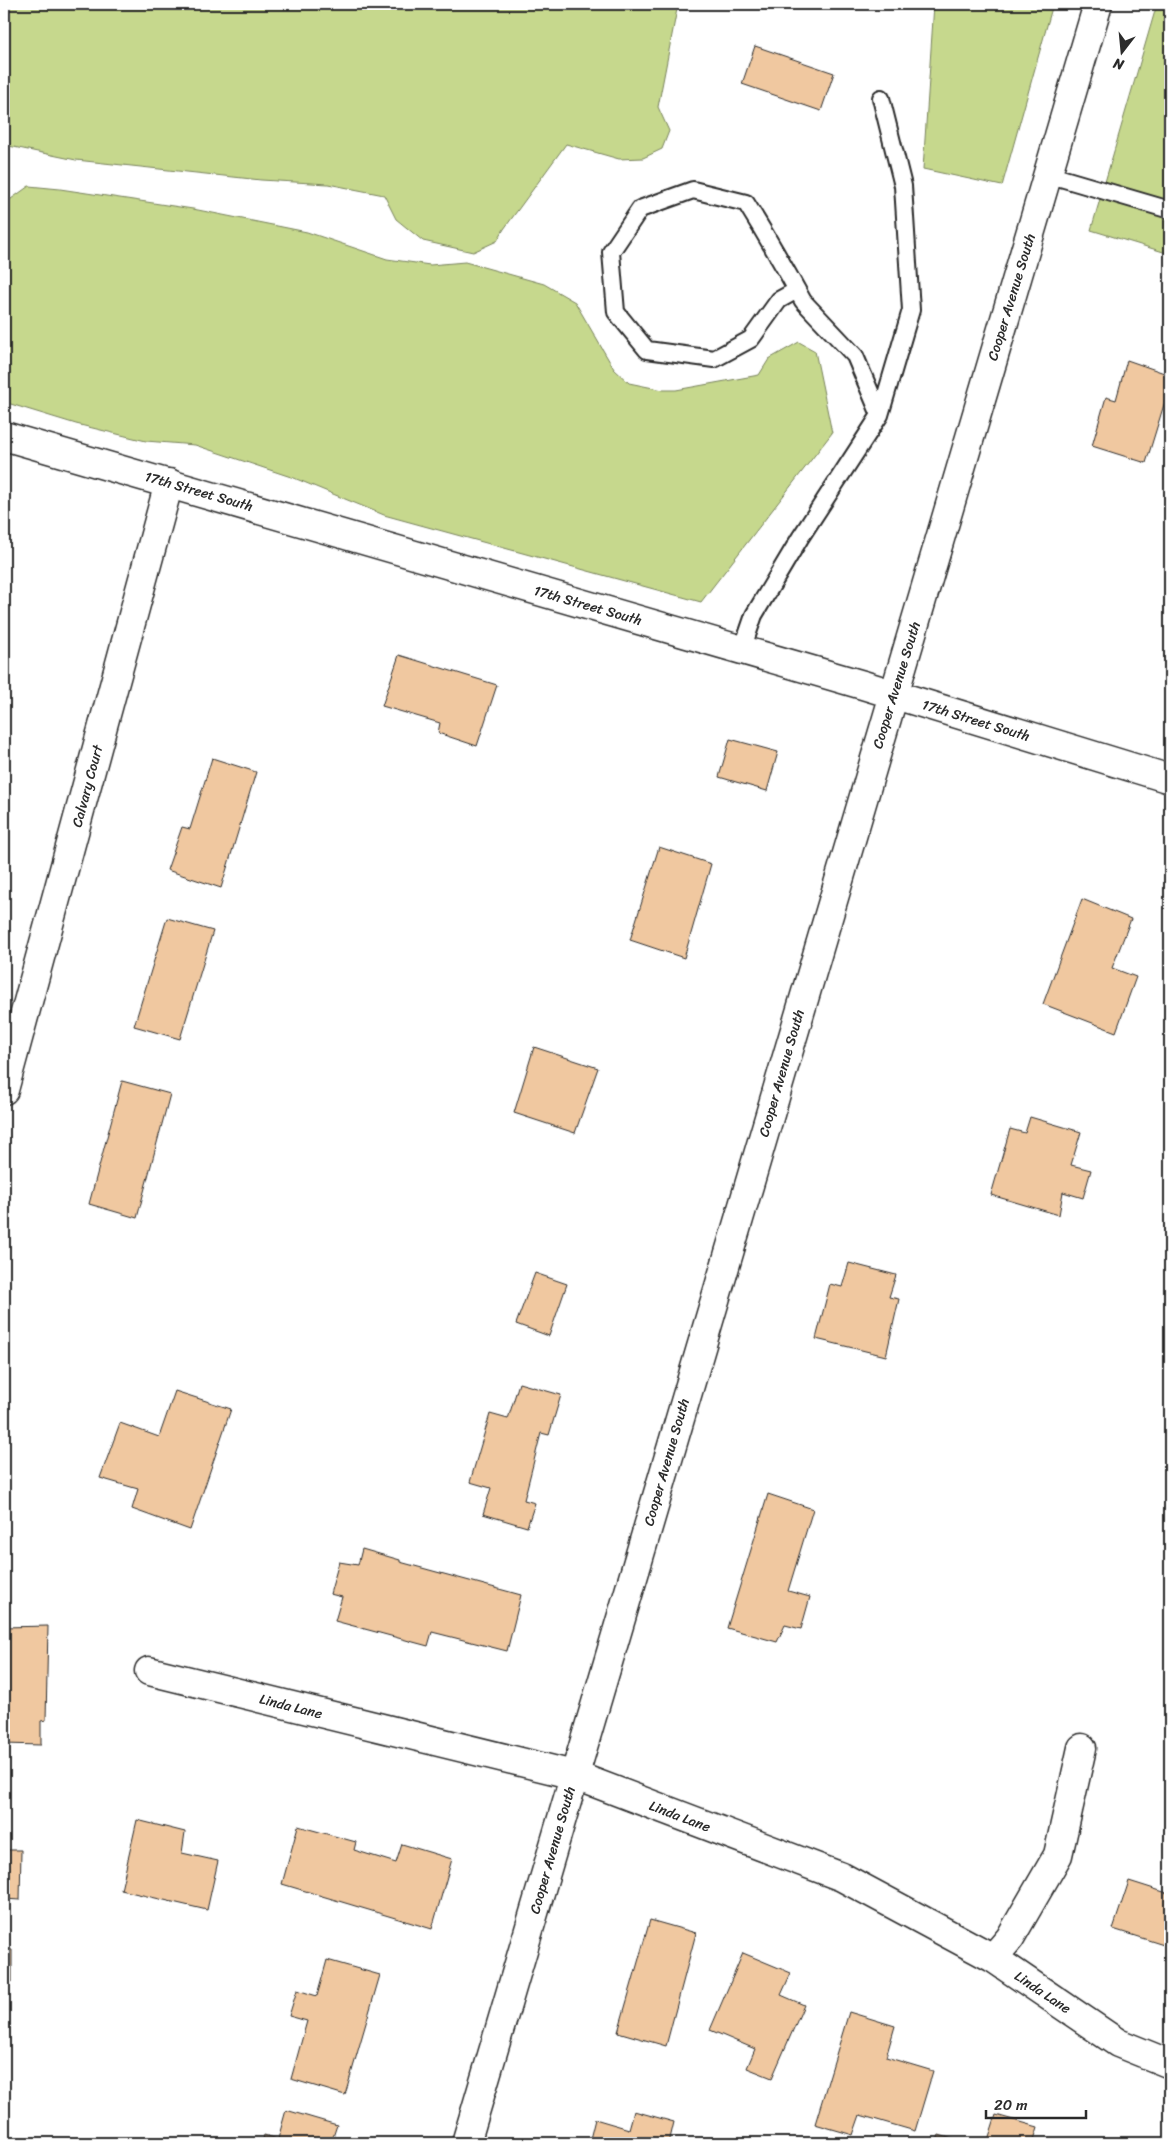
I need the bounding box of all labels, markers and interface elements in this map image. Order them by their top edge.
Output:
north arrow [1096,28,1146,78]
text: N [1110,51,1128,78]
street label: Cooper Avenue South [980,231,1043,364]
street label: 17th Street South [142,464,256,519]
street label: 17th Street South [531,578,645,633]
street label: Cooper Avenue South [865,619,928,752]
street label: 17th Street South [919,692,1033,749]
street label: Calvary Court [64,741,111,830]
street label: Cooper Avenue South [751,1006,812,1140]
street label: Cooper Avenue South [636,1395,697,1529]
street label: Linda Lane [257,1687,325,1726]
street label: Cooper Avenue South [522,1783,583,1917]
street label: Linda Lane [645,1793,714,1840]
street label: Linda Lane [1009,1964,1076,2021]
scale bar [986,2087,1086,2119]
text: 20 m [994,2092,1028,2118]

